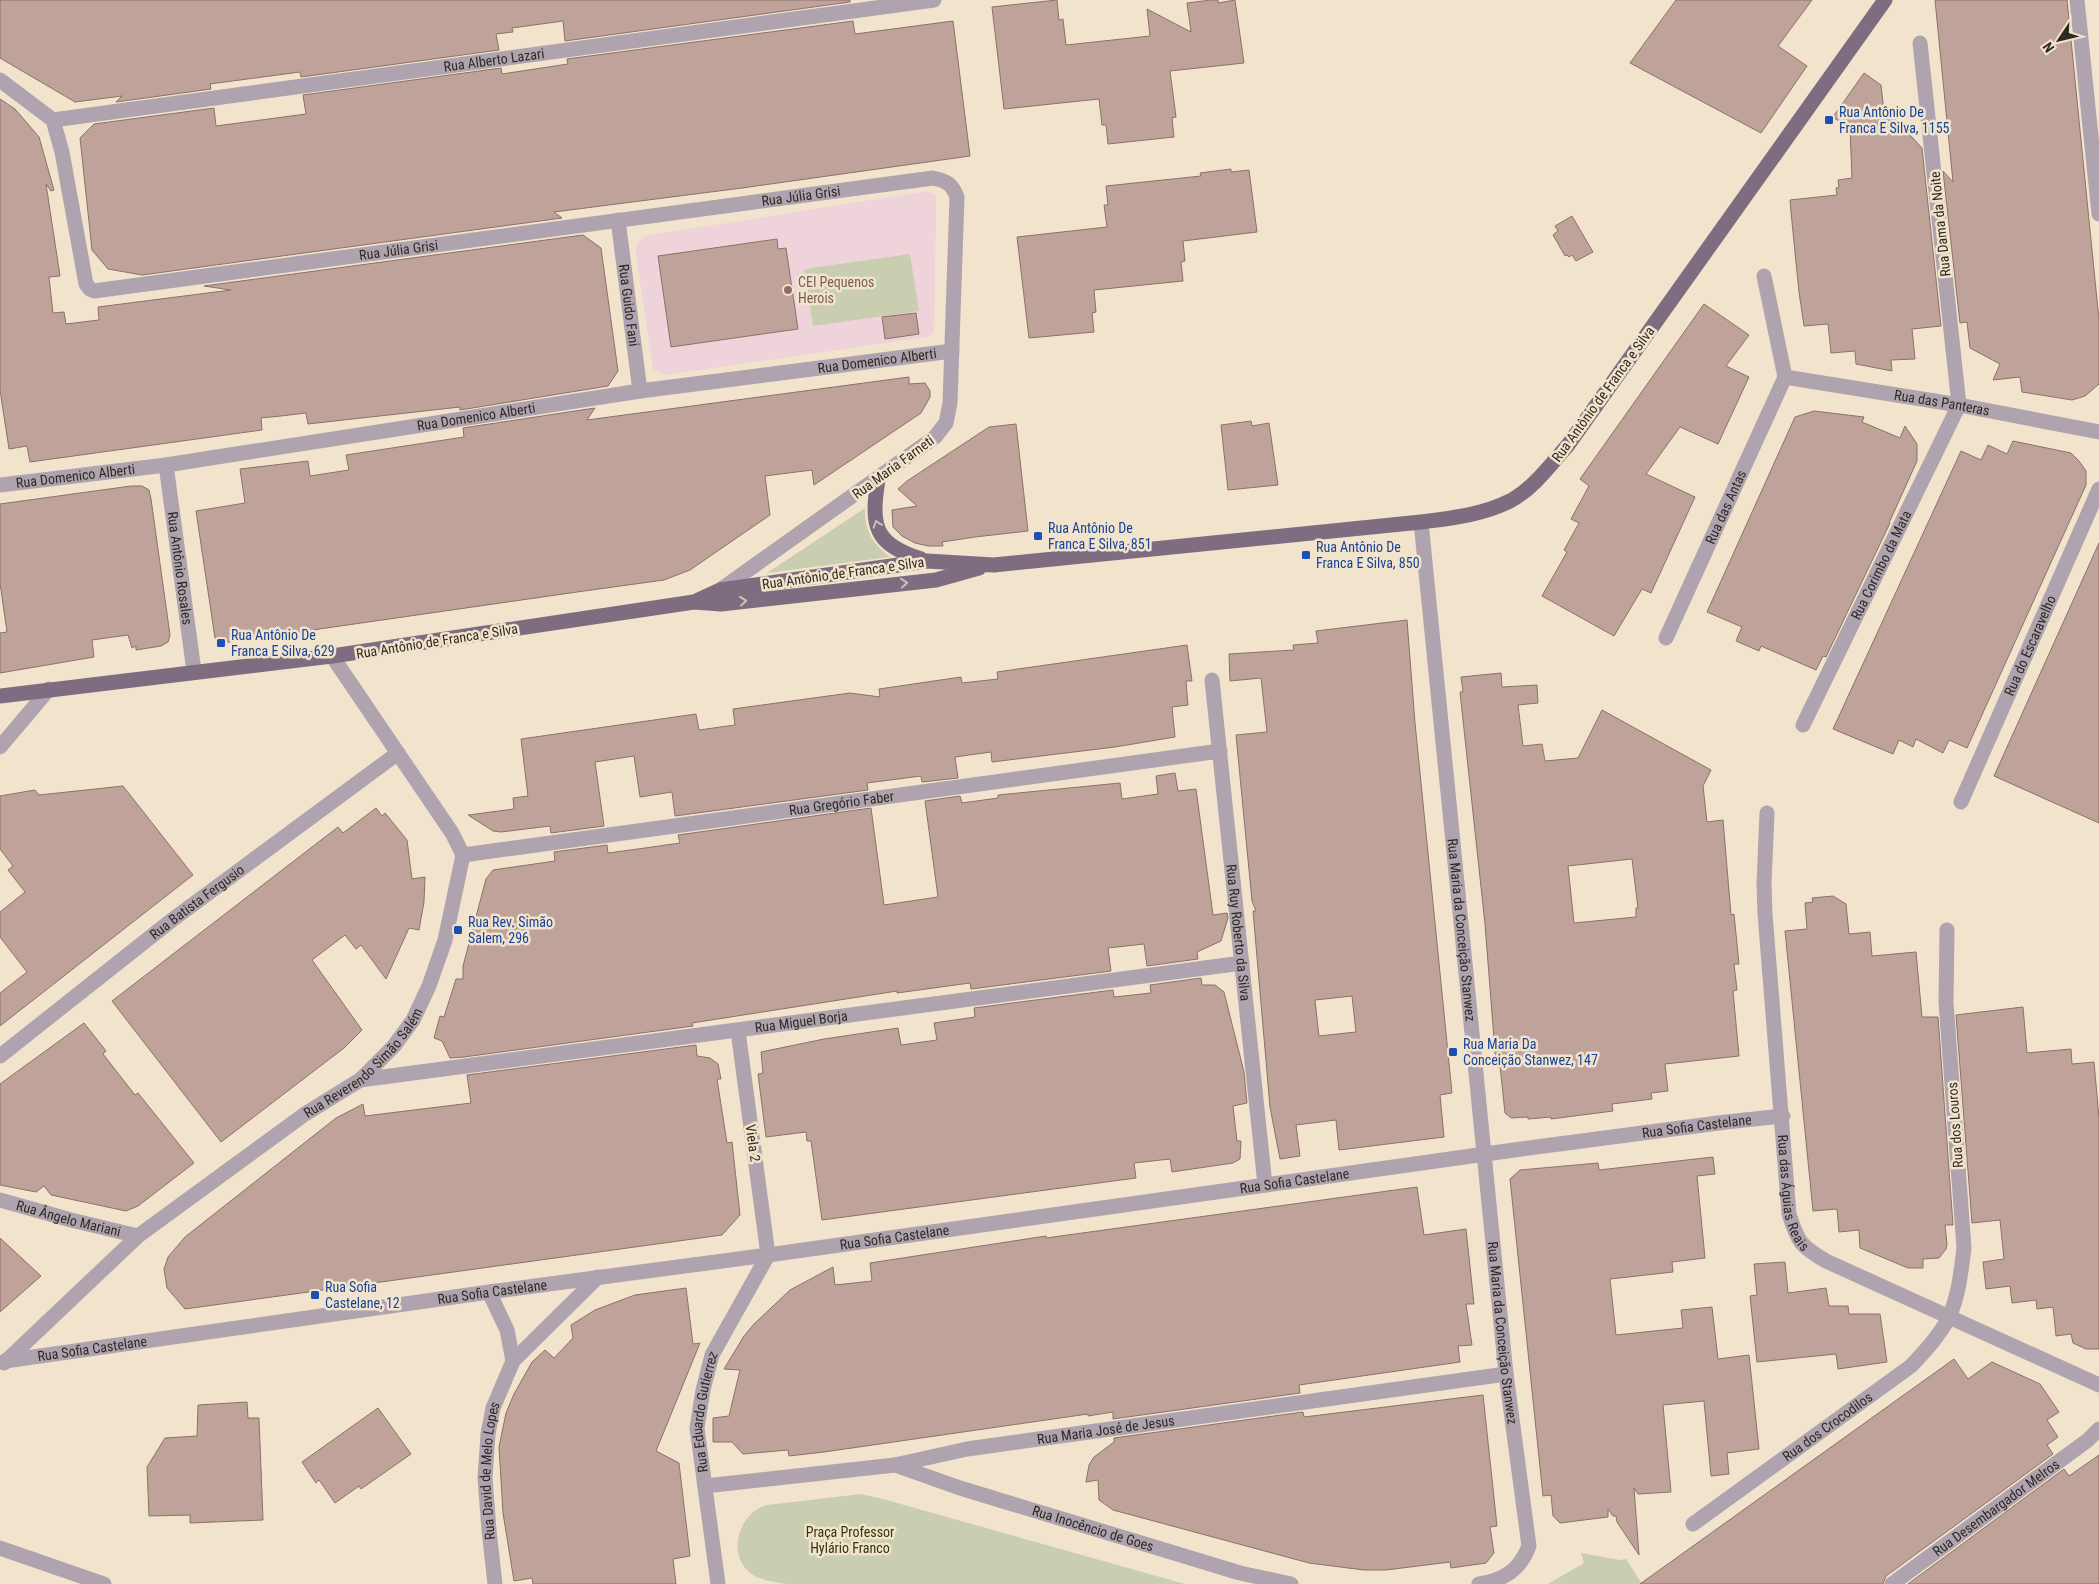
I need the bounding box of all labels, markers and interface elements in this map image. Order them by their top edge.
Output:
north arrow [2034,15,2084,65]
text: N [2039,39,2057,56]
street label: Rua Alberto Lazari [443,45,545,75]
place label: Rua Antônio De Franca E Silva, 1155 [1839,104,1950,136]
marker: Rua Antônio De Franca E Silva, 1155 [1823,114,1835,126]
street label: Rua Dama da Noite [1926,170,1953,277]
street label: Rua Júlia Grisi [760,183,841,209]
street label: Rua Júlia Grisi [358,237,439,263]
street label: Rua Guido Fani [616,263,642,347]
place label: CEI Pequenos Herois [798,274,874,306]
marker: CEI Pequenos Herois [782,284,794,296]
street label: Rua Antônio de Franca e Silva [1548,323,1658,465]
street label: Rua Domenico Alberti [817,345,938,376]
street label: Rua das Panteras [1893,387,1991,419]
street label: Rua Domenico Alberti [416,399,536,434]
street label: Rua Maria Farneti [849,432,937,502]
street label: Rua Domenico Alberti [15,461,136,491]
street label: Rua das Antas [1702,467,1750,546]
street label: Rua Corimbo da Mata [1848,508,1914,622]
street label: Rua Antônio Rosales [164,510,196,626]
one-way arrow [873,520,883,529]
place label: Rua Antônio De Franca E Silva, 851 [1048,520,1152,552]
marker: Rua Antônio De Franca E Silva, 851 [1032,530,1044,542]
place label: Rua Antônio De Franca E Silva, 850 [1316,539,1420,571]
marker: Rua Antônio De Franca E Silva, 850 [1300,549,1312,561]
street label: Rua Antônio de Franca e Silva [761,554,925,592]
one-way arrow [901,578,909,589]
street label: Rua do Escaravelho [2001,593,2059,698]
one-way arrow [739,596,747,607]
street label: Rua Antônio de Franca e Silva [355,620,519,662]
place label: Rua Antônio De Franca E Silva, 629 [231,627,335,659]
marker: Rua Antônio De Franca E Silva, 629 [215,637,227,649]
street label: Rua Gregório Faber [788,788,895,818]
street label: Rua Maria da Conceição Stanwez [1445,838,1479,1022]
street label: Rua Batista Fergusio [146,861,247,943]
street label: Rua Ruy Roberto da Silva [1223,863,1254,1002]
place label: Rua Rev. Simão Salem, 296 [468,914,553,946]
marker: Rua Rev. Simão Salem, 296 [452,924,464,936]
street label: Rua Reverendo Simão Salém [301,1005,426,1121]
street label: Rua Miguel Borja [754,1007,849,1036]
place label: Rua Maria Da Conceição Stanwez, 147 [1463,1036,1598,1068]
marker: Rua Maria Da Conceição Stanwez, 147 [1447,1046,1459,1058]
street label: Rua dos Louros [1944,1082,1966,1168]
street label: Rua Sofia Castelane [1641,1111,1753,1141]
street label: Viela 2 [742,1123,764,1163]
street label: Rua das Águias Reais [1775,1134,1813,1254]
street label: Rua Sofia Castelane [1239,1165,1351,1197]
street label: Rua Ângelo Mariani [14,1197,122,1240]
street label: Rua Sofia Castelane [839,1222,951,1253]
street label: Rua Maria da Conceição Stanwez [1485,1241,1521,1425]
street label: Rua Sofia Castelane [436,1276,548,1307]
place label: Rua Sofia Castelane, 12 [325,1279,400,1311]
marker: Rua Sofia Castelane, 12 [309,1289,321,1301]
street label: Rua Sofia Castelane [36,1333,148,1364]
street label: Rua Eduardo Gutierrez [689,1348,721,1474]
street label: Rua dos Crocodilos [1779,1389,1875,1465]
street label: Rua David de Melo Lopes [477,1399,503,1541]
street label: Rua Maria José de Jesus [1036,1412,1175,1447]
street label: Rua Desembargador Melros [1930,1456,2062,1559]
street label: Rua Inocêncio de Goes [1030,1502,1156,1554]
park label: Praça Professor Hylário Franco [806,1524,894,1556]

